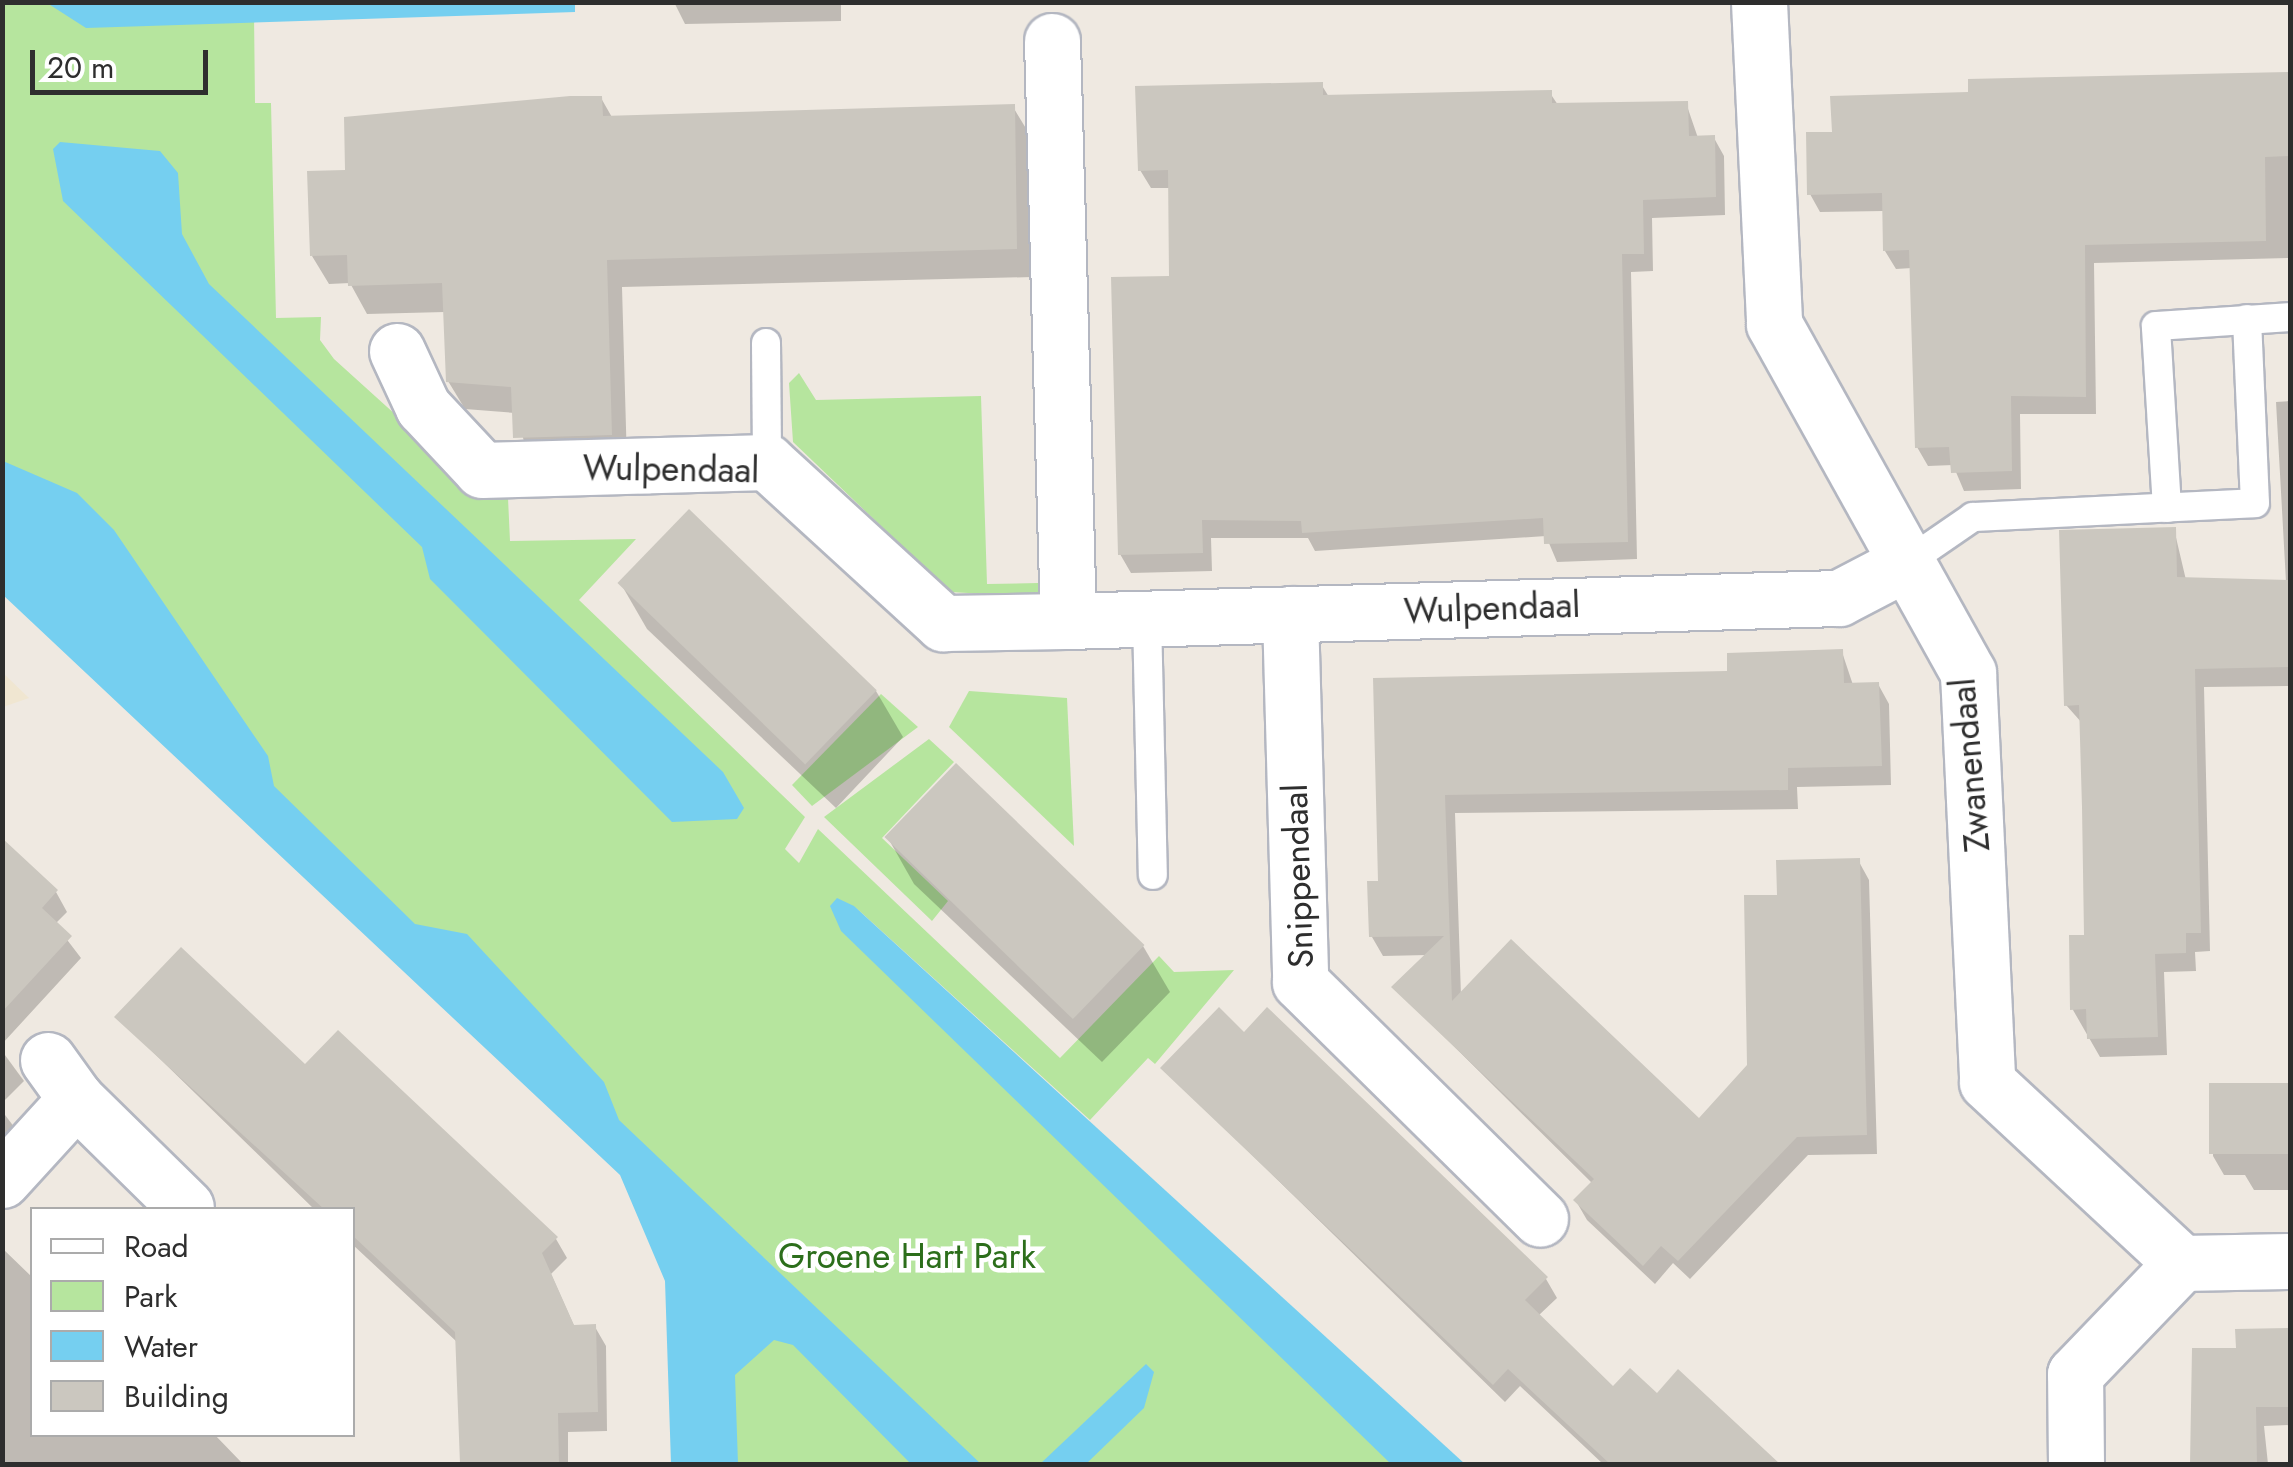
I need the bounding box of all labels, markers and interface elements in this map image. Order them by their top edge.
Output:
scale bar [35,30,212,92]
text: 20 m [47,46,114,89]
street label: Wulpendaal [582,446,760,492]
street label: Wulpendaal [1403,584,1581,632]
street label: Zwanendaal [1941,676,1999,854]
street label: Snippendaal [1274,783,1322,969]
legend [30,1207,355,1437]
text: Road [124,1225,189,1268]
park label: Groene Hart Park [778,1235,1036,1277]
text: Park [124,1275,177,1318]
text: Water [124,1325,198,1368]
text: Building [124,1375,229,1418]

